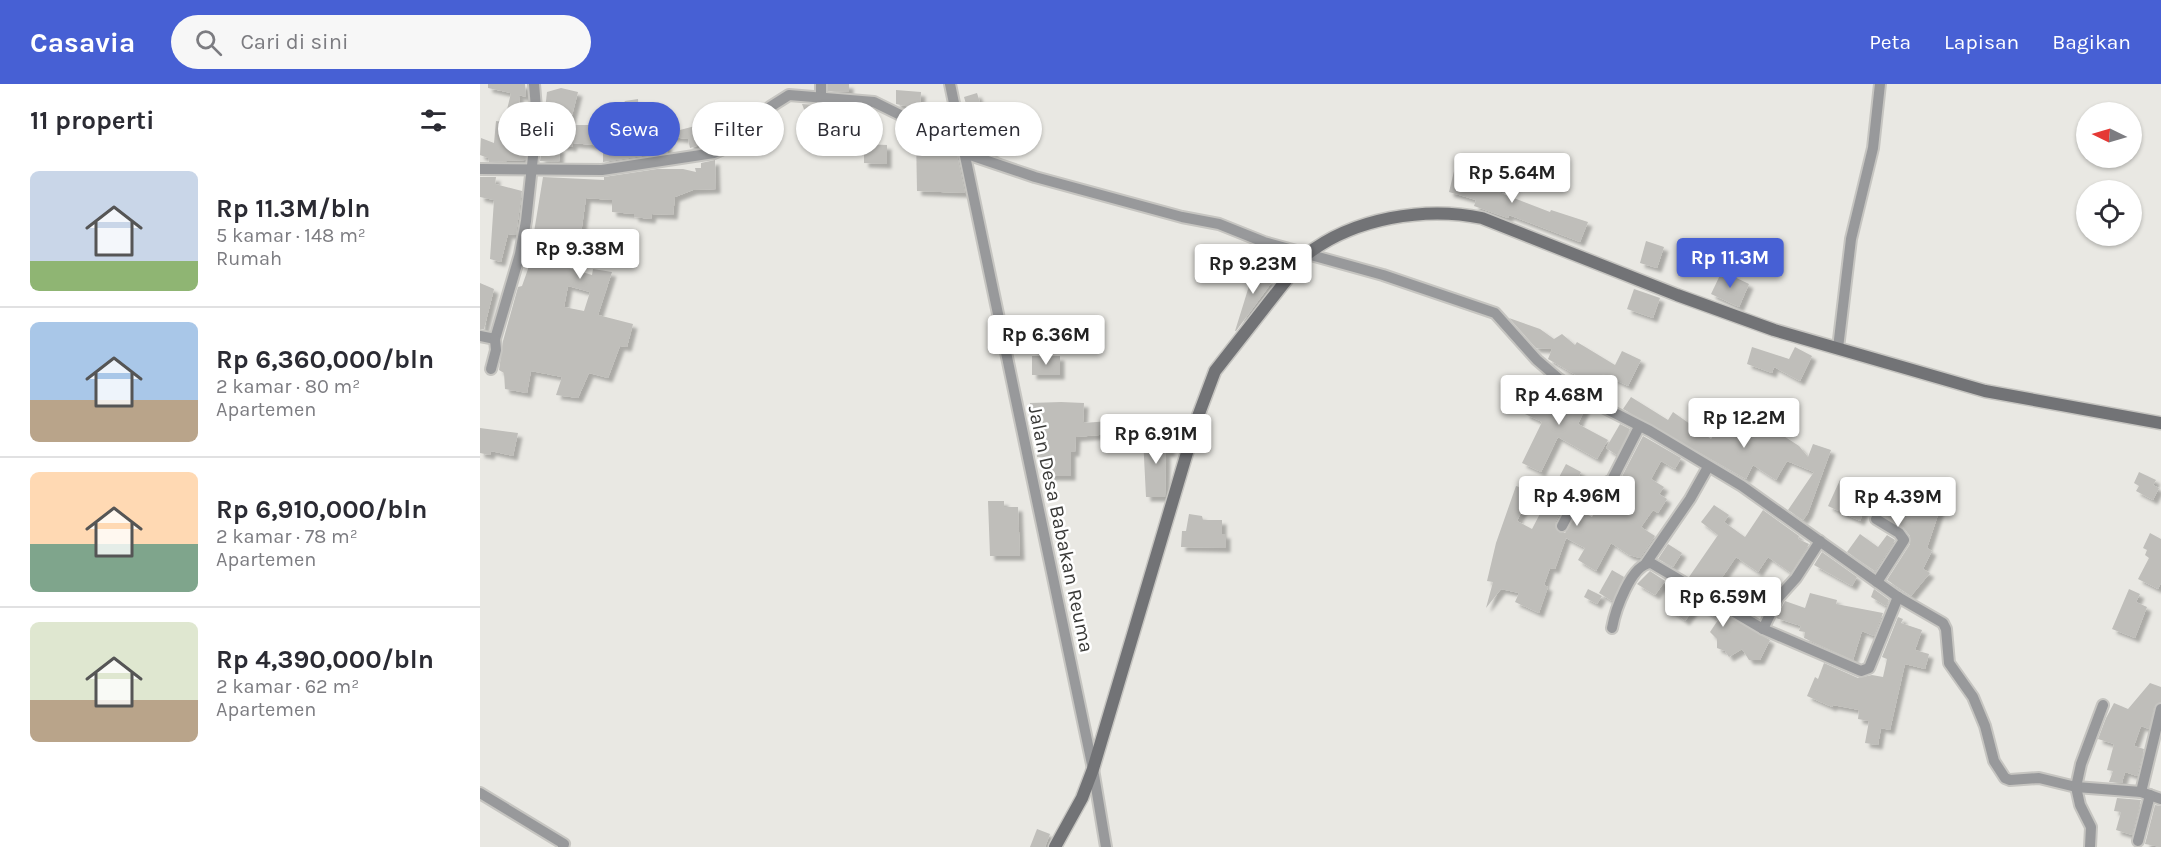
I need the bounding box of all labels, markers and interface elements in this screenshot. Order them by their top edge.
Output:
search box [171,15,591,69]
text: Casavia [30,26,135,59]
icon: search [192,26,225,59]
text: Cari di sini [240,29,348,55]
text: Peta [1869,30,1911,54]
text: Lapisan [1944,30,2019,54]
text: Bagikan [2052,30,2131,54]
chip: Beli [498,102,576,156]
chip: Sewa [588,102,680,156]
chip: Filter [692,102,784,156]
chip: Baru [796,102,883,156]
chip: Apartemen [895,102,1042,156]
north arrow [2076,102,2142,168]
map controls [2076,102,2142,246]
icon: filters [417,104,450,137]
text: 11 properti [30,105,155,136]
pin: Rp 5.64M [1450,153,1574,204]
text: Rp 5.64M [1468,161,1556,184]
button: locate [2076,180,2142,246]
text: Rp 11.3M/bln [216,193,371,224]
icon: home [78,195,150,267]
text: 5 kamar · 148 m² [216,224,366,247]
pin: Rp 9.38M [518,229,642,280]
text: Rp 9.38M [535,237,625,260]
pin: Rp 11.3M [1668,238,1792,289]
pin: Rp 9.23M [1191,244,1315,295]
text: Rp 11.3M [1691,246,1769,269]
text: Rumah [216,247,282,270]
text: Rp 9.23M [1209,252,1297,275]
pin: Rp 6.36M [984,315,1108,366]
text: Rp 6.36M [1002,323,1090,346]
text: Rp 6,360,000/bln [216,344,434,375]
icon: home [78,346,150,418]
text: 2 kamar · 80 m² [216,375,360,398]
pin: Rp 4.68M [1497,375,1621,426]
text: Rp 4.68M [1515,383,1603,406]
text: Apartemen [216,398,316,421]
pin: Rp 12.2M [1682,398,1806,449]
street label: Jalan Desa Babakan Reuma [1024,403,1098,655]
text: Rp 12.2M [1702,406,1786,429]
pin: Rp 6.91M [1094,414,1218,465]
text: Rp 6.91M [1114,422,1198,445]
pin: Rp 4.96M [1515,476,1639,527]
pin: Rp 4.39M [1836,477,1960,528]
text: Rp 4.96M [1533,484,1621,507]
text: Rp 4.39M [1854,485,1942,508]
text: Rp 6,910,000/bln [216,494,427,525]
icon: home [78,496,150,568]
text: 2 kamar · 78 m² [216,525,358,548]
text: Apartemen [216,548,316,571]
pin: Rp 6.59M [1661,577,1785,628]
text: Rp 6.59M [1679,585,1767,608]
text: Rp 4,390,000/bln [216,644,434,675]
icon: home [78,646,150,718]
text: 2 kamar · 62 m² [216,675,359,698]
text: Apartemen [216,698,316,721]

